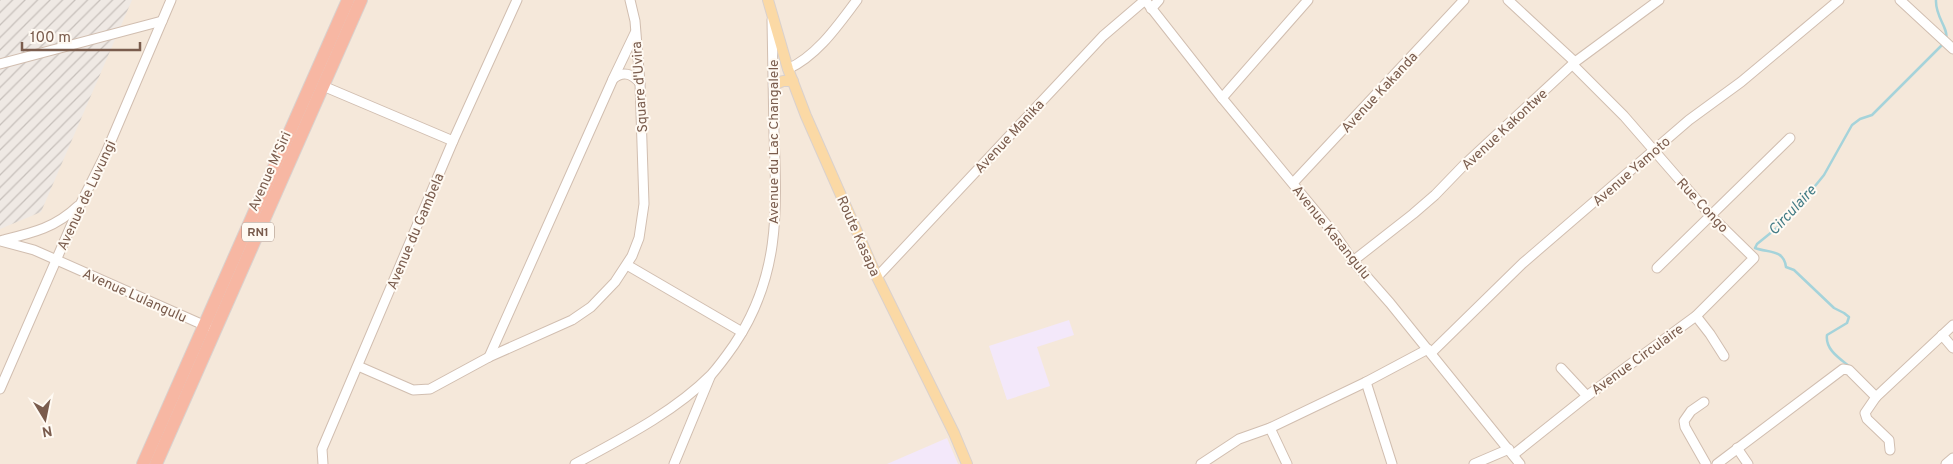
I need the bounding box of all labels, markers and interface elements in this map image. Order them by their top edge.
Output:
scale bar [22,20,140,52]
text: 100 m [30,29,71,48]
street label: Square d'Uvira [629,41,652,133]
street label: Avenue Kakanda [1338,49,1422,137]
street label: Avenue du Lac Changalele [766,59,783,225]
street label: Avenue Kakontwe [1459,86,1552,174]
street label: Avenue Manika [972,97,1048,177]
street label: Avenue M'Siri [245,129,295,214]
street label: Avenue Yamoto [1590,134,1675,211]
street label: Avenue de Luvungi [54,138,120,253]
street label: Avenue du Gambela [384,171,449,292]
street label: Rue Congo [1672,175,1732,237]
water label: Circulaire [1765,182,1821,240]
street label: Avenue Kasangulu [1288,183,1374,283]
street label: Route Kasapa [832,194,883,280]
road number: RN1 [242,222,274,242]
street label: Avenue Lulangulu [80,266,189,327]
street label: Avenue Circulaire [1588,321,1687,399]
north arrow [20,394,70,444]
text: N [41,421,53,440]

